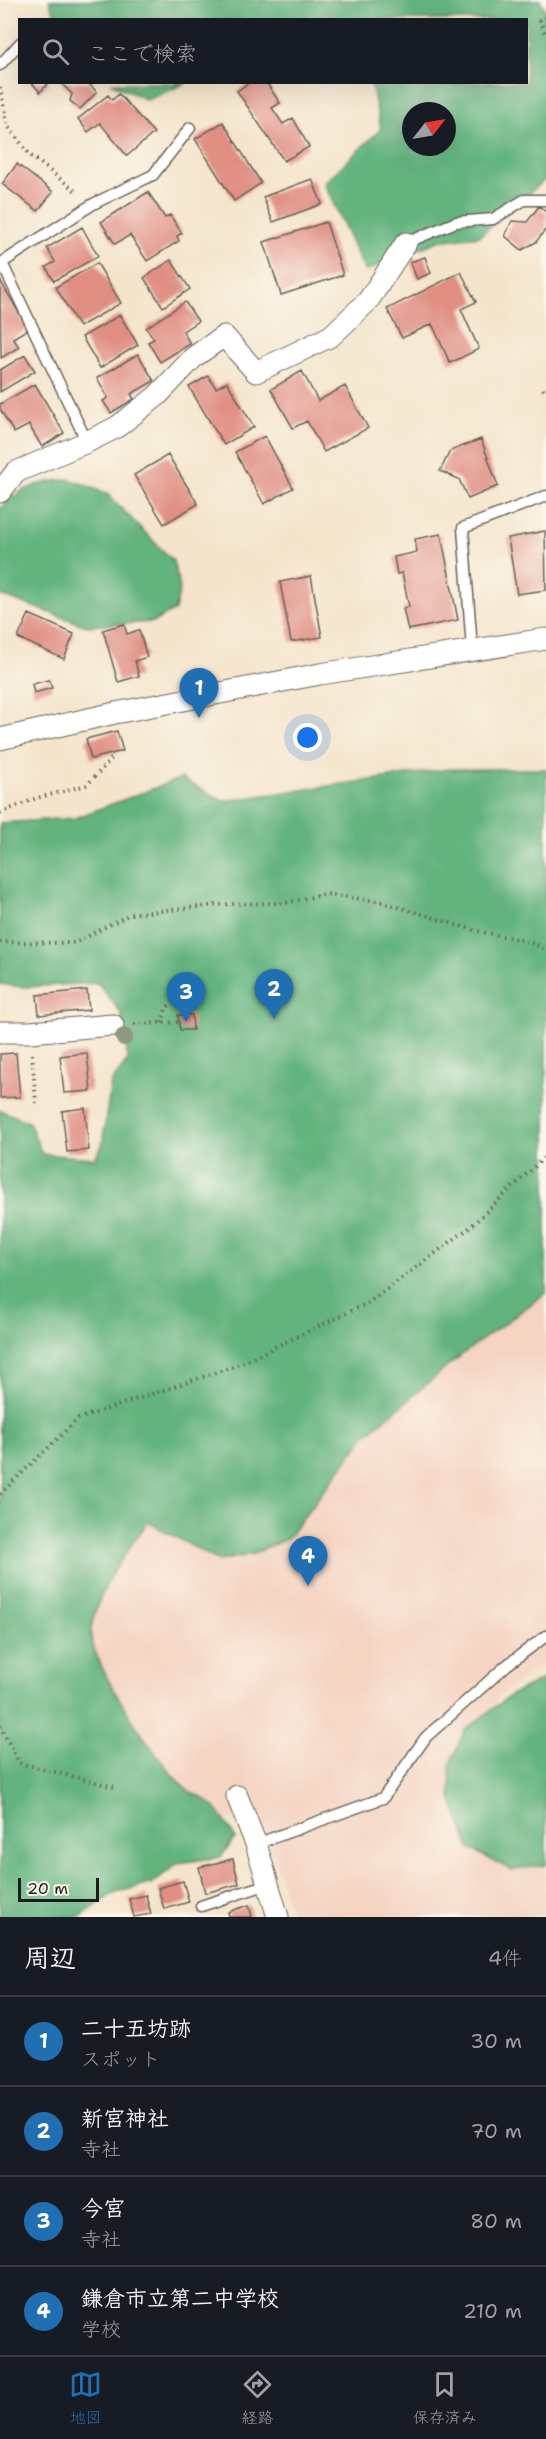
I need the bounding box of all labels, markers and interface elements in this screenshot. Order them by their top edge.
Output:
search box [18,18,528,84]
icon: search [39,35,72,68]
text: ここで検索 [87,39,197,68]
north arrow [402,102,456,156]
pin: 1 [180,668,218,718]
your location [293,723,322,752]
pin: 2 [254,970,294,1019]
pin: 3 [166,972,206,1022]
pin: 4 [288,1536,328,1586]
scale bar [18,1875,99,1902]
text: 20 m [27,1878,68,1899]
text: 周辺 [24,1940,76,1975]
text: 4件 [488,1945,522,1971]
text: 二十五坊跡 [81,2014,191,2043]
text: 1 [39,2028,48,2054]
text: 30 m [470,2028,522,2054]
text: スポット [81,2046,161,2072]
text: 新宮神社 [81,2104,169,2133]
text: 2 [37,2118,51,2144]
text: 70 m [470,2118,522,2144]
text: 寺社 [81,2136,121,2162]
text: 今宮 [81,2194,125,2223]
text: 3 [37,2208,51,2234]
text: 80 m [470,2208,522,2234]
text: 寺社 [81,2226,121,2252]
text: 鎌倉市立第二中学校 [81,2284,279,2313]
text: 4 [37,2298,51,2324]
text: 210 m [463,2298,522,2324]
text: 学校 [81,2316,121,2342]
tab: 地図 [69,2368,102,2428]
tab: 経路 [241,2368,274,2428]
tab: 保存済み [413,2368,477,2428]

